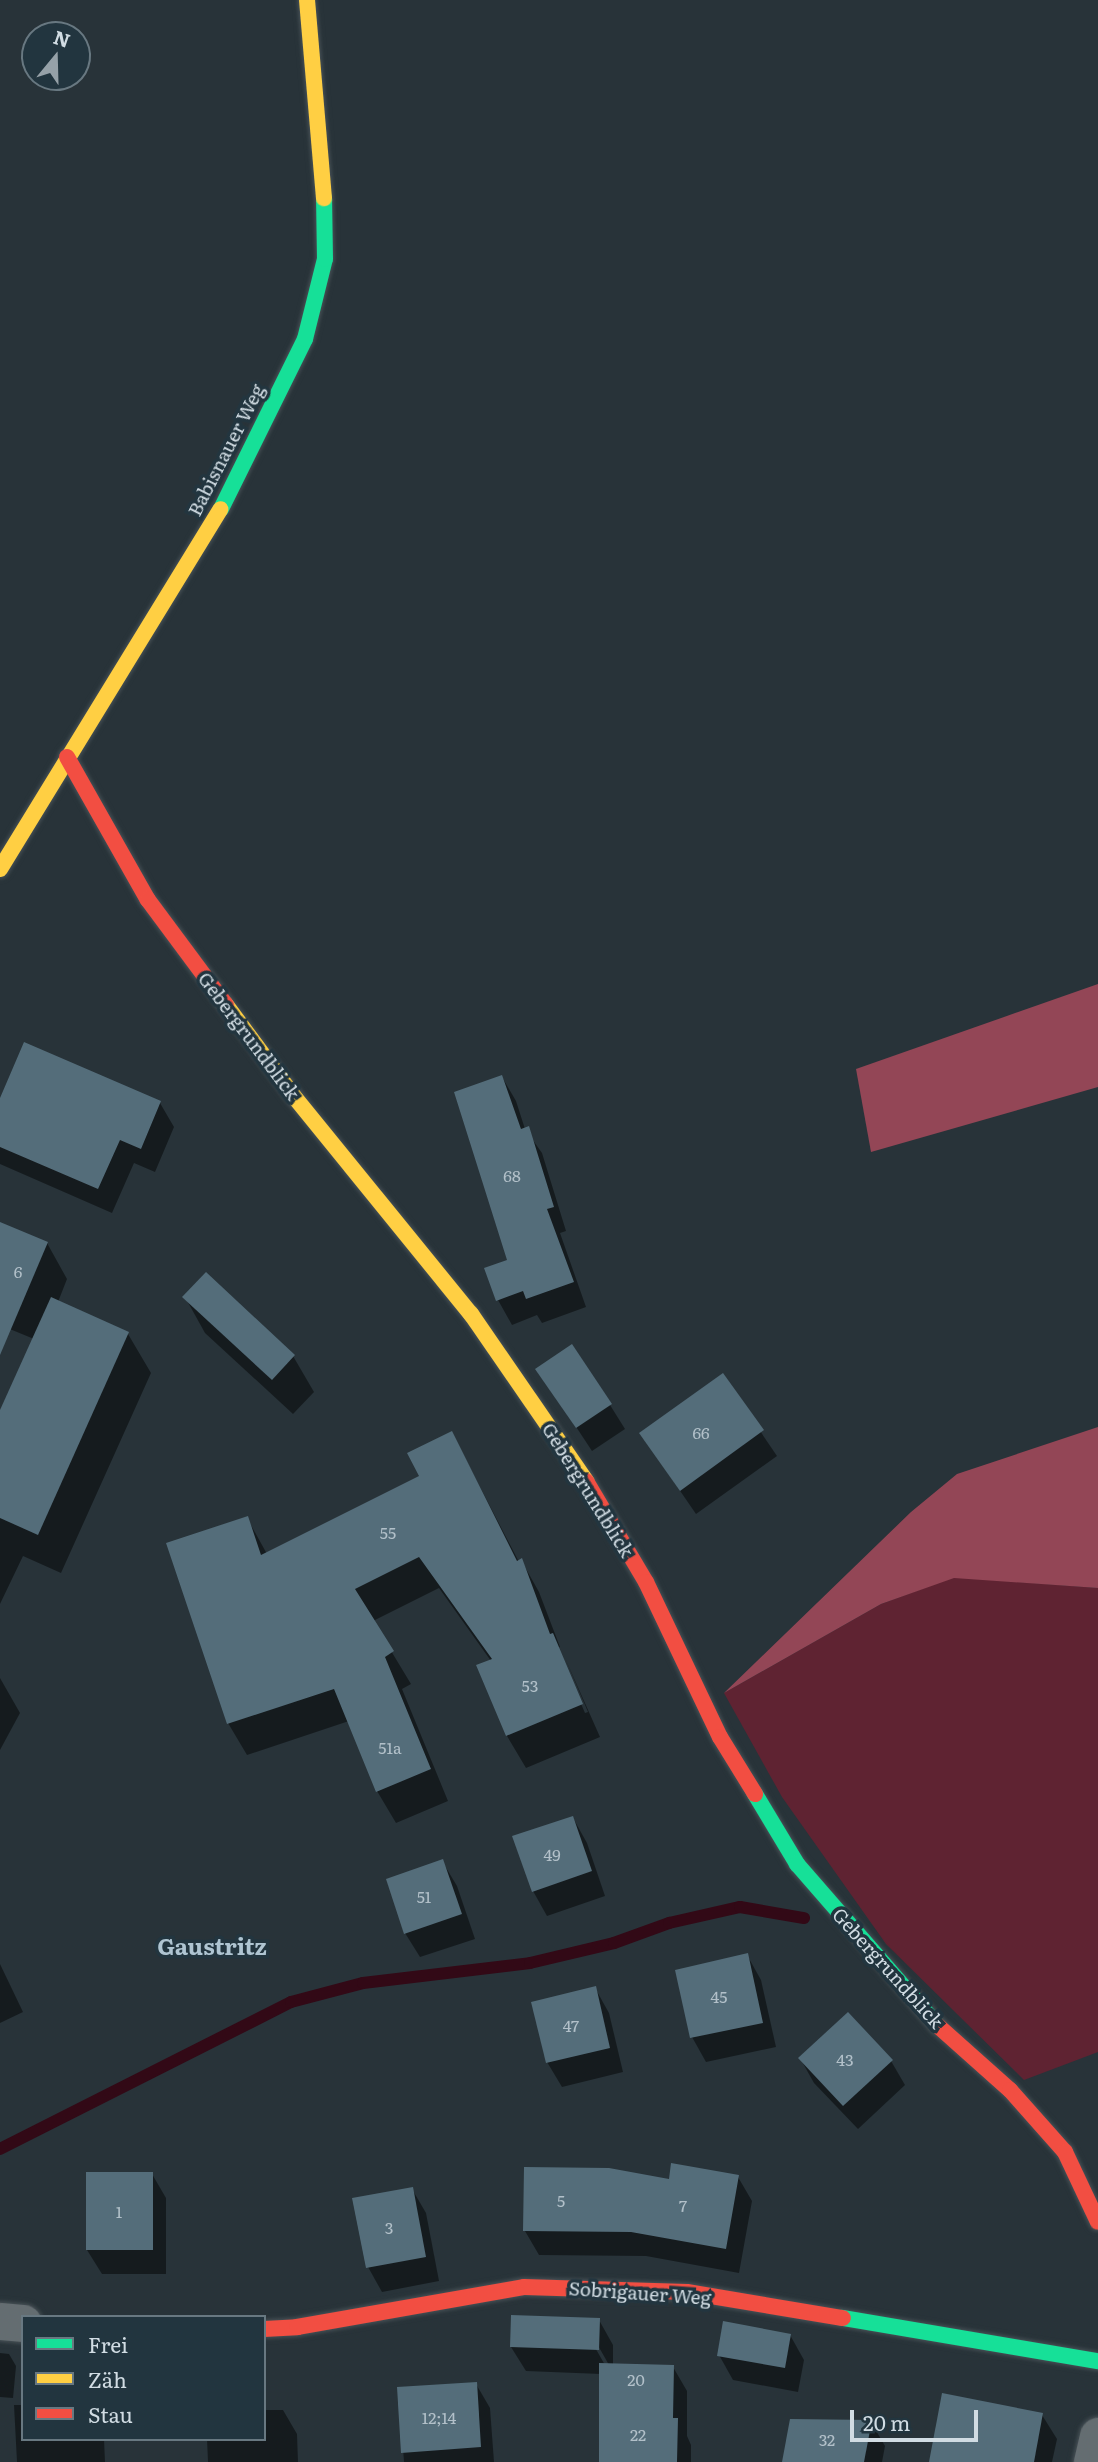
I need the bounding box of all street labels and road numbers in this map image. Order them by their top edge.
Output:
street label: Babisnauer Weg [183,380,269,520]
street label: Gebergrundblick [193,968,305,1104]
street label: Gebergrundblick [537,1419,639,1561]
street label: Gebergrundblick [828,1903,948,2033]
street label: Sobrigauer Weg [568,2277,712,2309]

